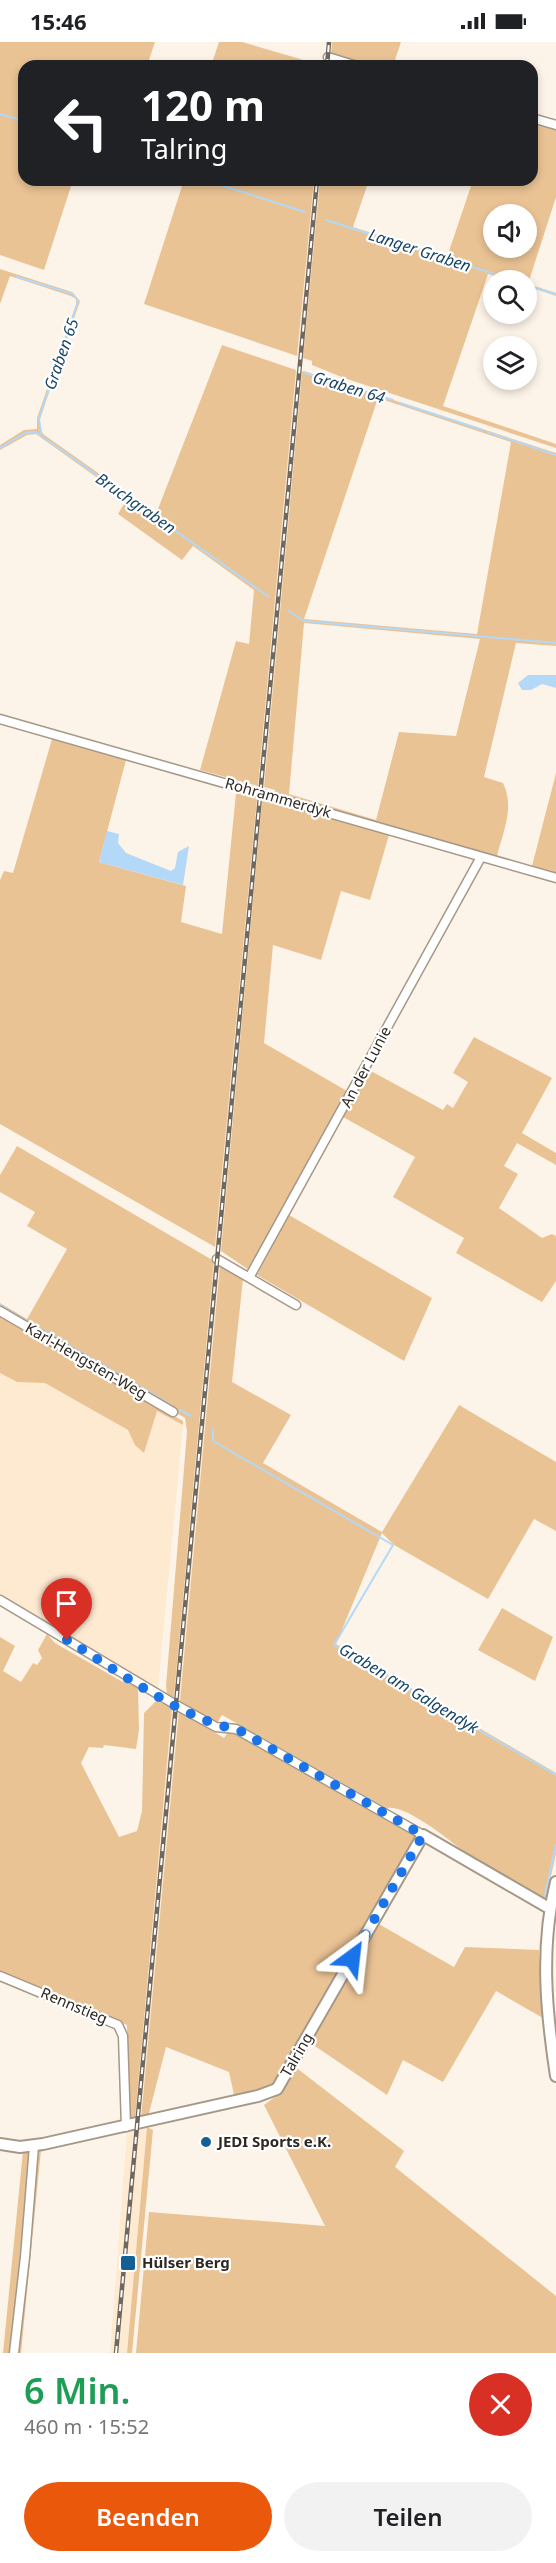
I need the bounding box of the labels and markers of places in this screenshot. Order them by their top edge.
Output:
pin [41,1578,92,1640]
place label: JEDI Sports e.K. [216,2131,331,2151]
marker: JEDI Sports e.K. [199,2135,213,2149]
place label: Hülser Berg [142,2252,230,2272]
marker: Hülser Berg [119,2254,137,2272]

